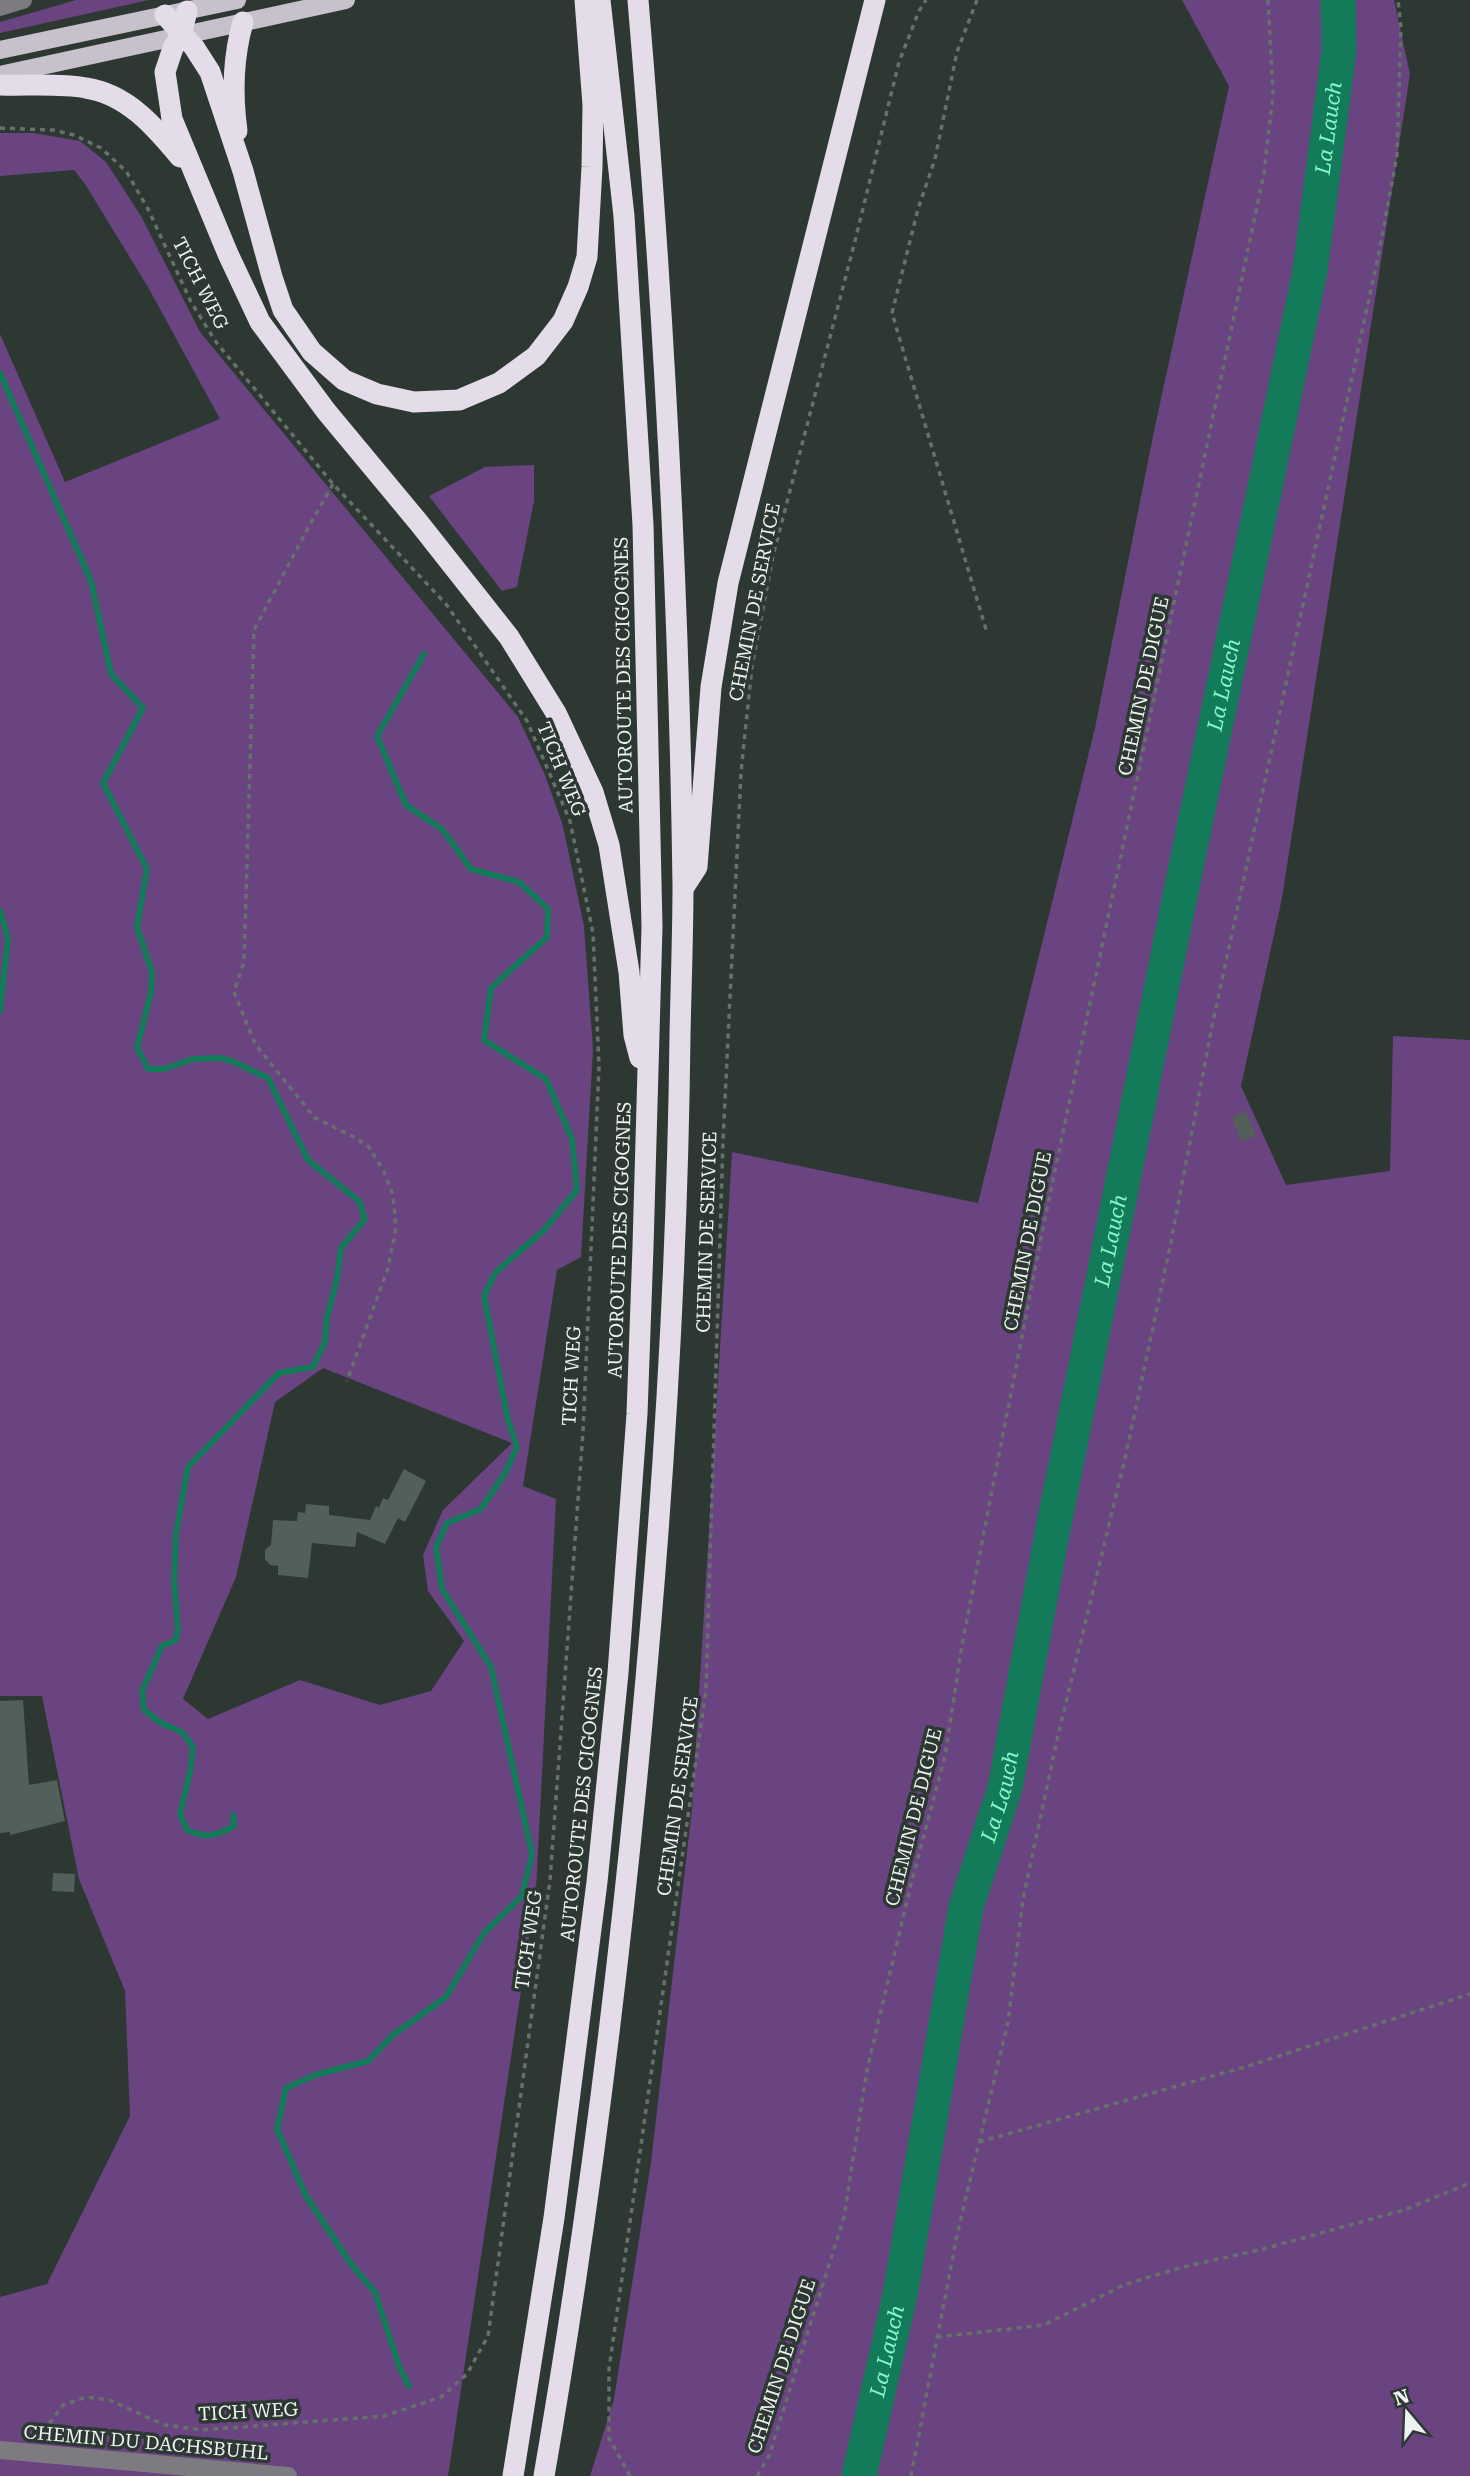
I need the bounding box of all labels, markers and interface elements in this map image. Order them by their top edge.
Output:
water label: La Lauch [1311,80,1347,177]
street label: TICH WEG [168,233,234,333]
street label: CHEMIN DE SERVICE [724,501,785,703]
street label: AUTOROUTE DES CIGOGNES [610,536,637,813]
street label: CHEMIN DE DIGUE [1113,594,1174,778]
water label: La Lauch [1202,636,1245,734]
street label: TICH WEG [532,719,591,820]
street label: AUTOROUTE DES CIGOGNES [603,1101,636,1379]
street label: CHEMIN DE SERVICE [691,1131,722,1333]
street label: CHEMIN DE DIGUE [999,1149,1056,1333]
water label: La Lauch [1090,1192,1132,1290]
street label: TICH WEG [557,1325,586,1427]
street label: AUTOROUTE DES CIGOGNES [556,1665,607,1943]
street label: CHEMIN DE SERVICE [652,1695,703,1898]
street label: CHEMIN DE DIGUE [880,1726,947,1909]
water label: La Lauch [976,1749,1024,1846]
street label: TICH WEG [510,1889,547,1991]
street label: CHEMIN DE DIGUE [742,2276,821,2457]
water label: La Lauch [865,2303,909,2400]
north arrow [1372,2378,1442,2448]
text: N [1391,2384,1413,2411]
street label: TICH WEG [197,2397,299,2426]
street label: CHEMIN DU DACHSBUHL [23,2420,269,2465]

